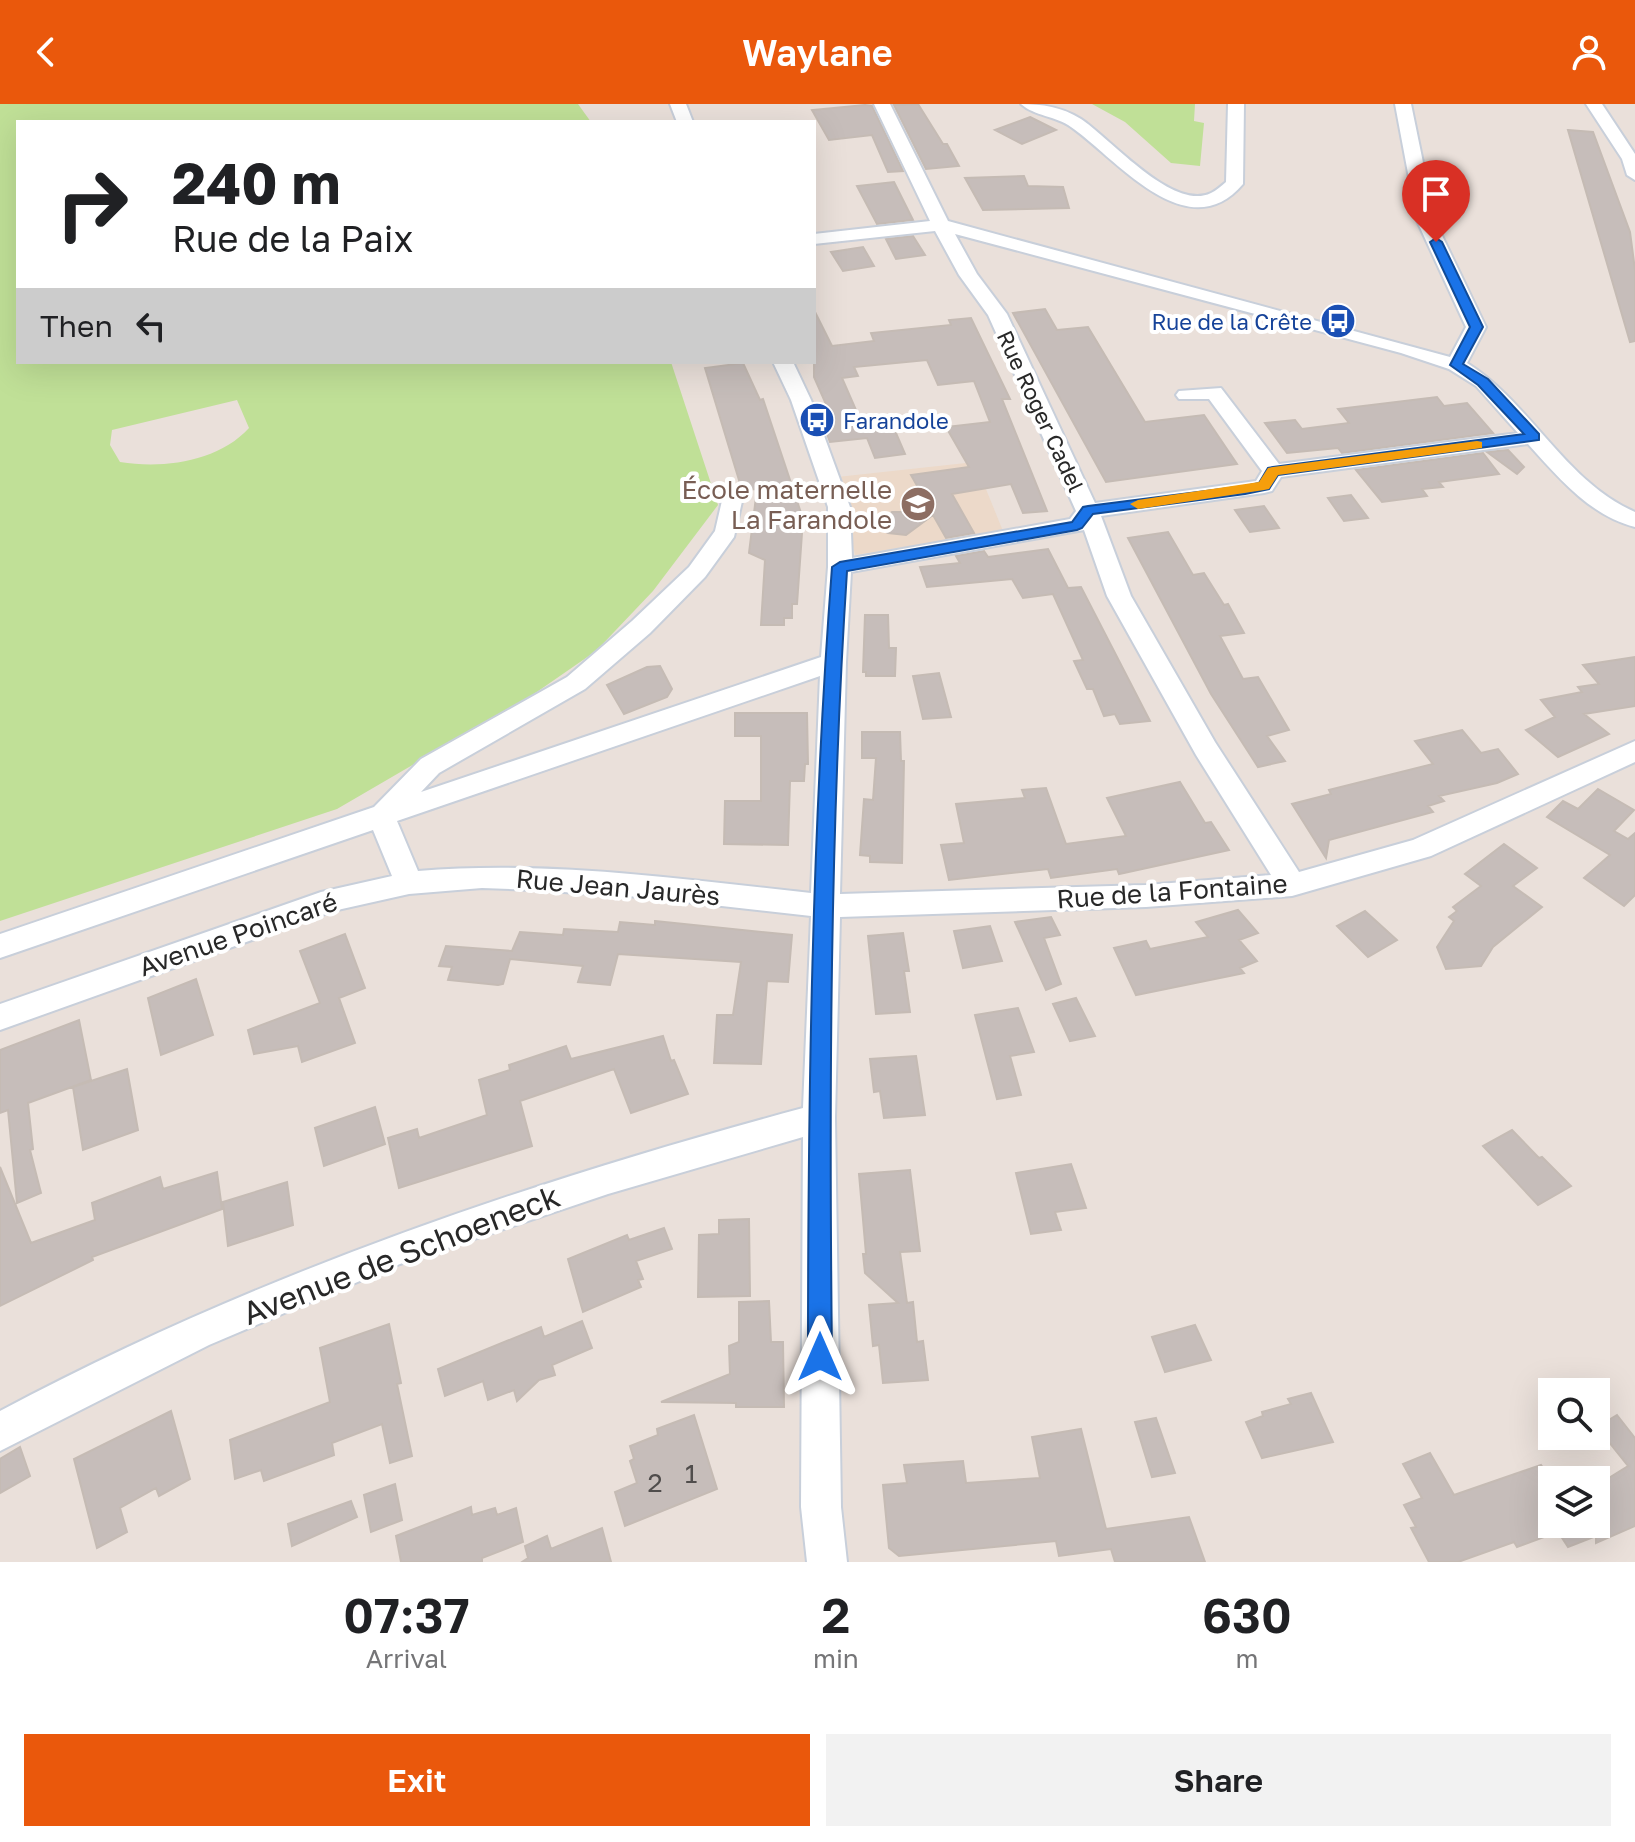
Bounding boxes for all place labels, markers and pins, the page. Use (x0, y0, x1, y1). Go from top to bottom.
pin (1402, 160, 1470, 242)
bus stop icon: Rue de la Crête (1319, 302, 1357, 340)
place label: Rue de la Crête (1152, 308, 1312, 335)
bus stop icon: Farandole (798, 401, 836, 439)
place label: Farandole (843, 407, 949, 434)
place label: École maternelle La Farandole (681, 474, 892, 535)
school or university icon: École maternelle La Farandole (899, 485, 937, 523)

